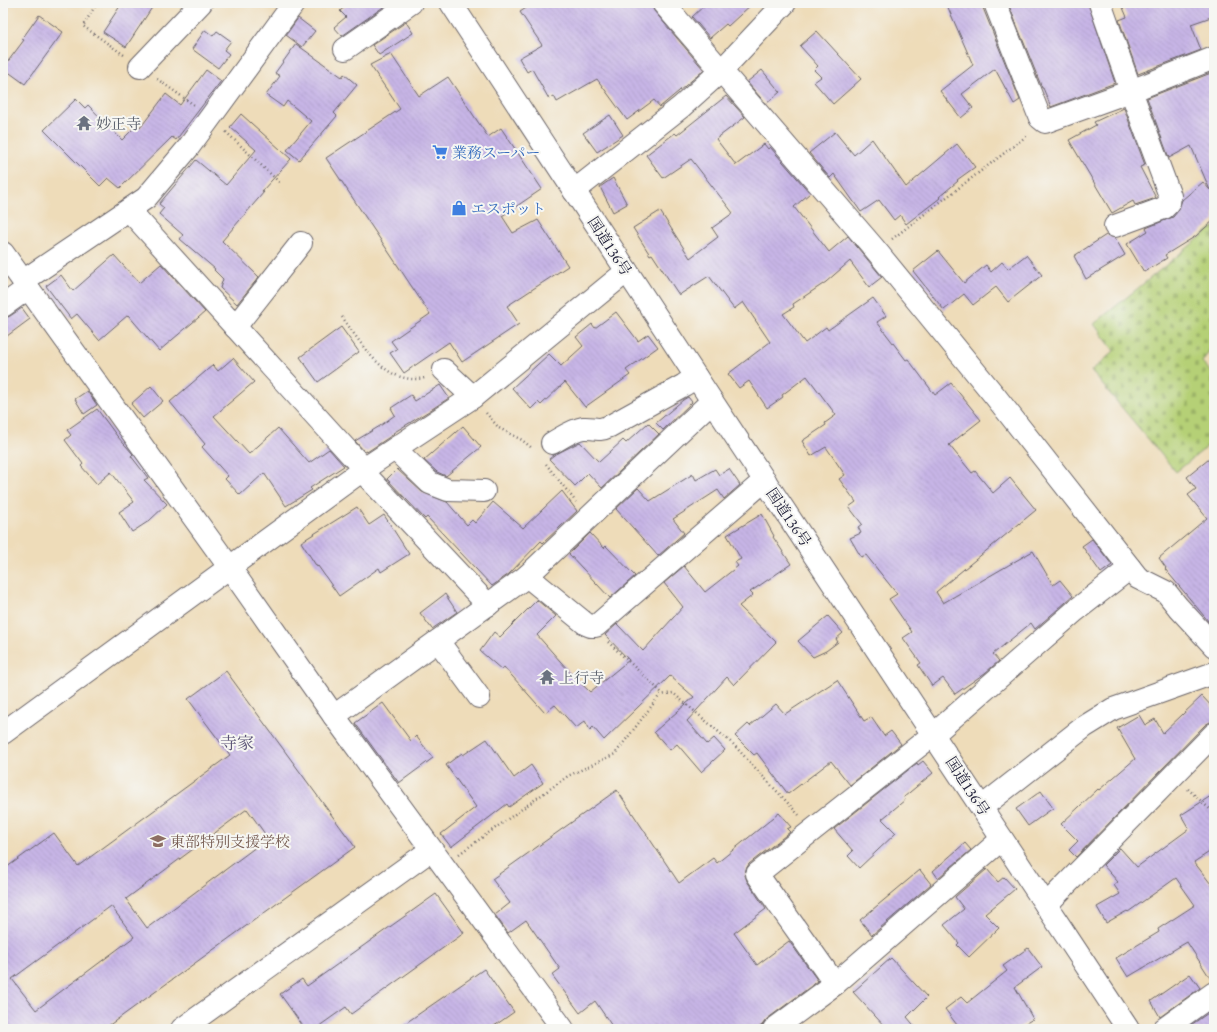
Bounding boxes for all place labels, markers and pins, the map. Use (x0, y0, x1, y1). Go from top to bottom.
temple icon: 妙正寺 (75, 114, 93, 132)
place label: 妙正寺 (96, 114, 141, 133)
supermarket icon: 業務スーパー (431, 143, 449, 161)
place label: 業務スーパー (452, 143, 541, 162)
shop icon: エスポット (450, 199, 468, 217)
place label: エスポット (471, 199, 546, 218)
temple icon: 上行寺 (538, 668, 556, 686)
place label: 上行寺 (559, 668, 604, 687)
school or university icon: 東部特別支援学校 (149, 832, 167, 850)
place label: 東部特別支援学校 (170, 832, 290, 851)

